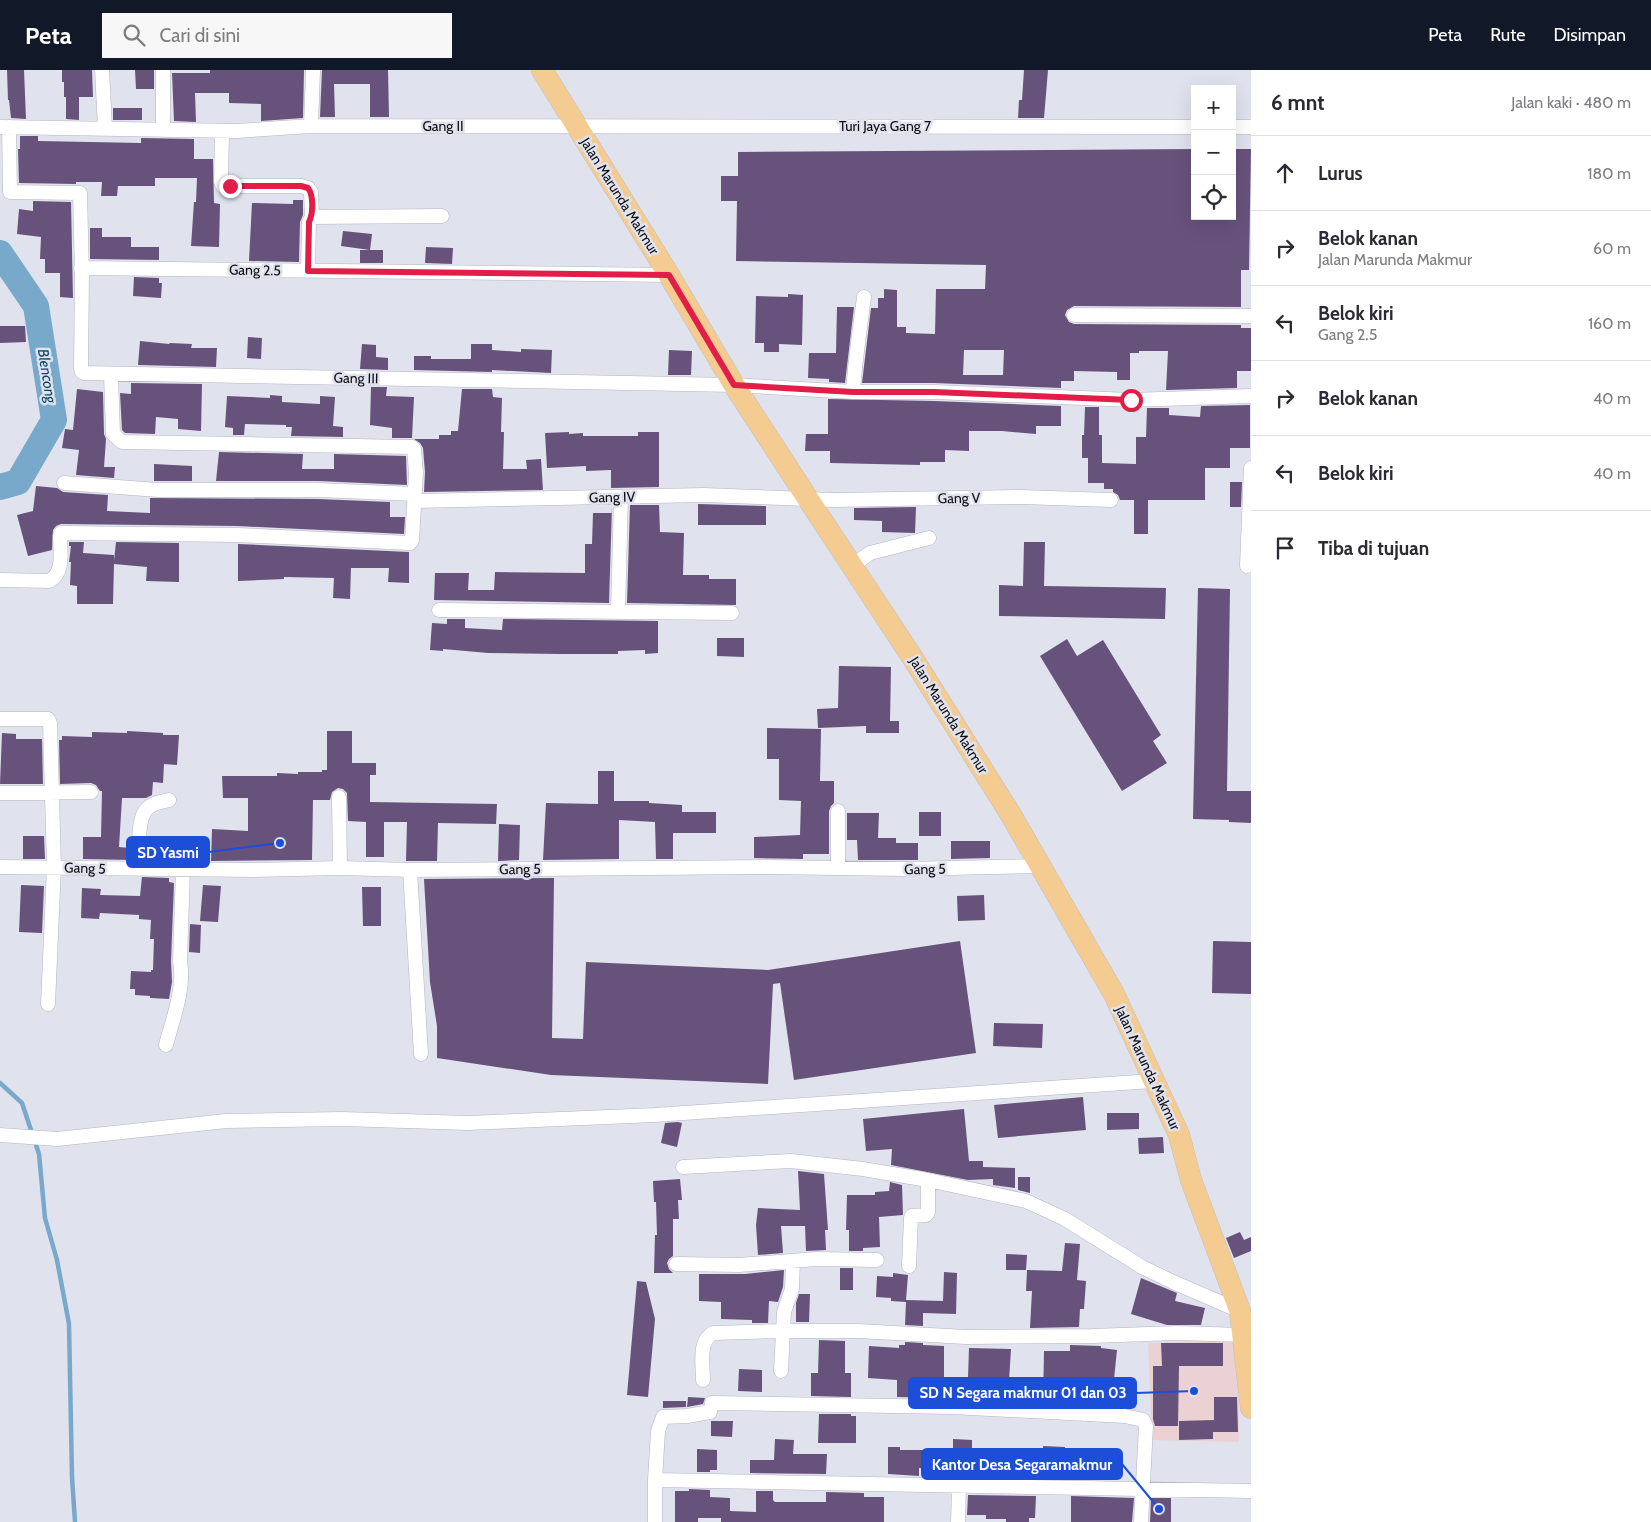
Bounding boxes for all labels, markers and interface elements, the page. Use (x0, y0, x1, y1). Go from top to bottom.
search box (102, 13, 452, 58)
text: Peta (25, 21, 72, 50)
icon: search (120, 21, 148, 49)
text: Cari di sini (160, 24, 240, 47)
text: Peta (1428, 24, 1462, 46)
text: Rute (1490, 24, 1525, 46)
text: Disimpan (1553, 24, 1626, 46)
map controls (1191, 85, 1236, 220)
button: + (1191, 85, 1236, 130)
text: 6 mnt (1271, 90, 1324, 115)
text: Jalan kaki · 480 m (1511, 93, 1631, 112)
street label: Gang II (422, 117, 464, 135)
street label: Turi Jaya Gang 7 (839, 117, 931, 135)
button: − (1191, 130, 1236, 175)
street label: Jalan Marunda Makmur (576, 133, 664, 258)
icon: ahead (1271, 159, 1299, 187)
text: Lurus (1318, 162, 1363, 185)
text: 180 m (1587, 164, 1631, 183)
route end (219, 175, 242, 198)
button: locate (1191, 175, 1236, 220)
text: Belok kanan (1318, 227, 1418, 250)
icon: right (1271, 234, 1299, 262)
text: 60 m (1593, 239, 1631, 258)
text: Jalan Marunda Makmur (1318, 250, 1472, 269)
street label: Gang 2.5 (229, 261, 281, 279)
text: Belok kiri (1318, 302, 1394, 325)
icon: left (1271, 309, 1299, 337)
text: 160 m (1588, 314, 1631, 333)
text: Gang 2.5 (1318, 325, 1377, 344)
water label: Blencong (34, 347, 60, 406)
street label: Gang III (333, 369, 379, 387)
icon: right (1271, 384, 1299, 412)
text: Belok kanan (1318, 387, 1418, 410)
route start (1120, 389, 1143, 412)
text: 40 m (1593, 389, 1631, 408)
icon: left (1271, 459, 1299, 487)
text: Belok kiri (1318, 462, 1394, 485)
text: 40 m (1593, 464, 1631, 483)
street label: Gang IV (589, 488, 636, 506)
street label: Gang V (938, 489, 981, 507)
icon: arrive (1271, 534, 1299, 562)
text: Tiba di tujuan (1318, 537, 1429, 560)
street label: Jalan Marunda Makmur (905, 652, 993, 777)
callout: SD Yasmi (127, 837, 209, 867)
text: SD Yasmi (137, 844, 199, 862)
street label: Gang 5 (64, 858, 106, 878)
street label: Gang 5 (499, 860, 541, 878)
street label: Gang 5 (904, 860, 946, 878)
street label: Jalan Marunda Makmur (1111, 1002, 1185, 1133)
callout: SD N Segara makmur 01 dan 03 (909, 1378, 1136, 1408)
text: SD N Segara makmur 01 dan 03 (919, 1384, 1127, 1402)
callout: Kantor Desa Segaramakmur (922, 1449, 1122, 1479)
text: Kantor Desa Segaramakmur (932, 1456, 1112, 1474)

